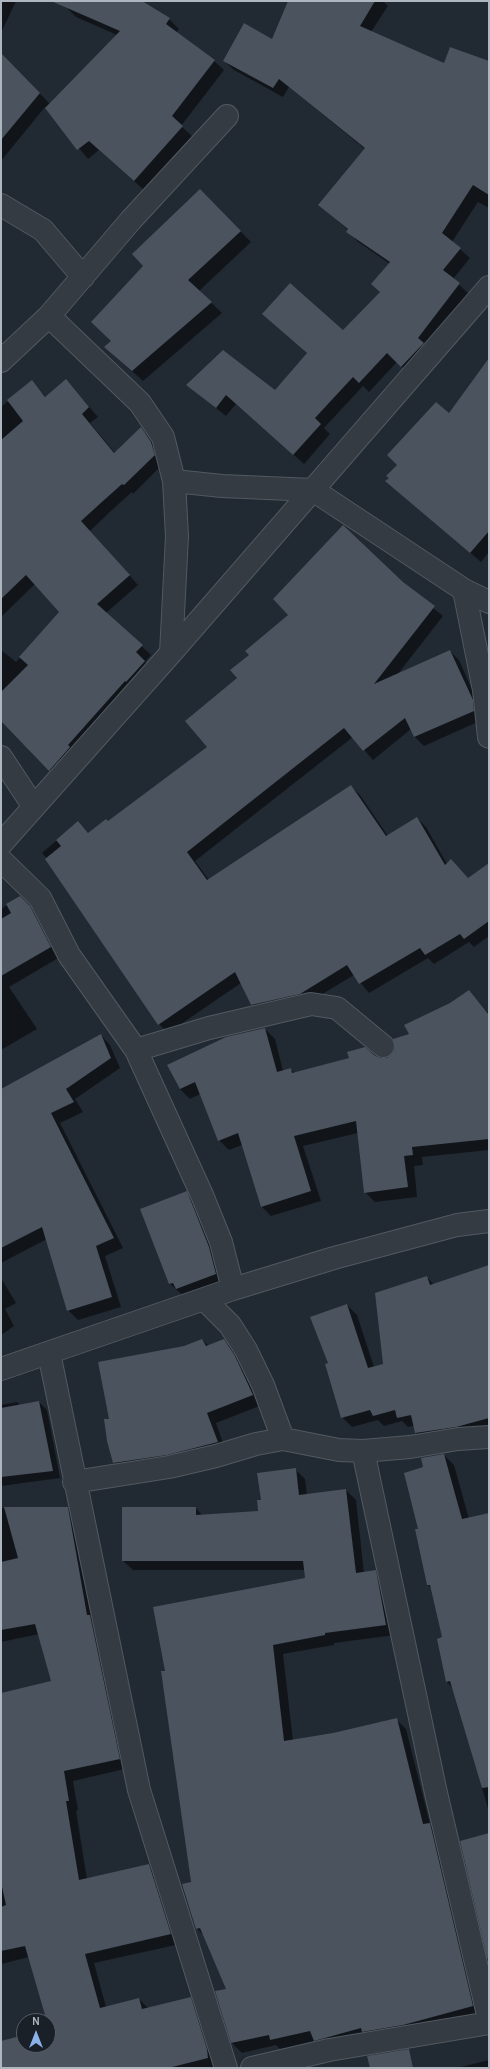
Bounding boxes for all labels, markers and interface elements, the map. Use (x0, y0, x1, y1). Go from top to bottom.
north arrow (16, 2013, 56, 2053)
text: N (32, 2015, 40, 2028)

